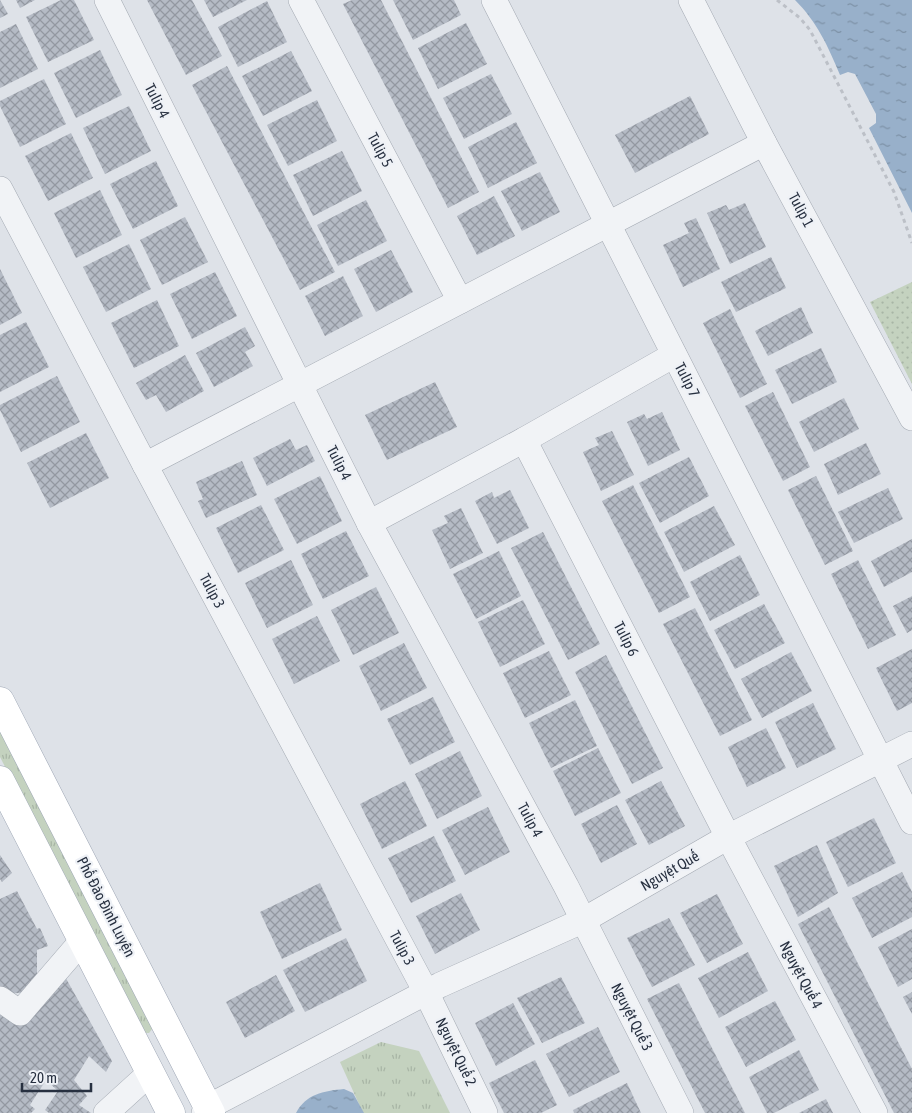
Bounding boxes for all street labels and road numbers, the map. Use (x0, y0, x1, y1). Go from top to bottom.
street label: Tulip 4 (142, 81, 173, 121)
street label: Tulip 5 (364, 130, 397, 170)
street label: Tulip 1 (785, 190, 818, 230)
street label: Tulip 7 (672, 360, 703, 400)
street label: Tulip 4 (324, 443, 355, 483)
street label: Tulip 3 (196, 571, 229, 611)
street label: Tulip 6 (611, 619, 642, 659)
street label: Tulip 4 (514, 800, 547, 840)
street label: Nguyệt Quế (638, 847, 702, 894)
street label: Phố Đào Đình Luyện (74, 854, 139, 960)
street label: Tulip 3 (386, 928, 419, 968)
street label: Nguyệt Quế 4 (777, 938, 826, 1011)
street label: Nguyệt Quế 3 (608, 980, 657, 1053)
street label: Nguyệt Quế 2 (433, 1015, 480, 1089)

